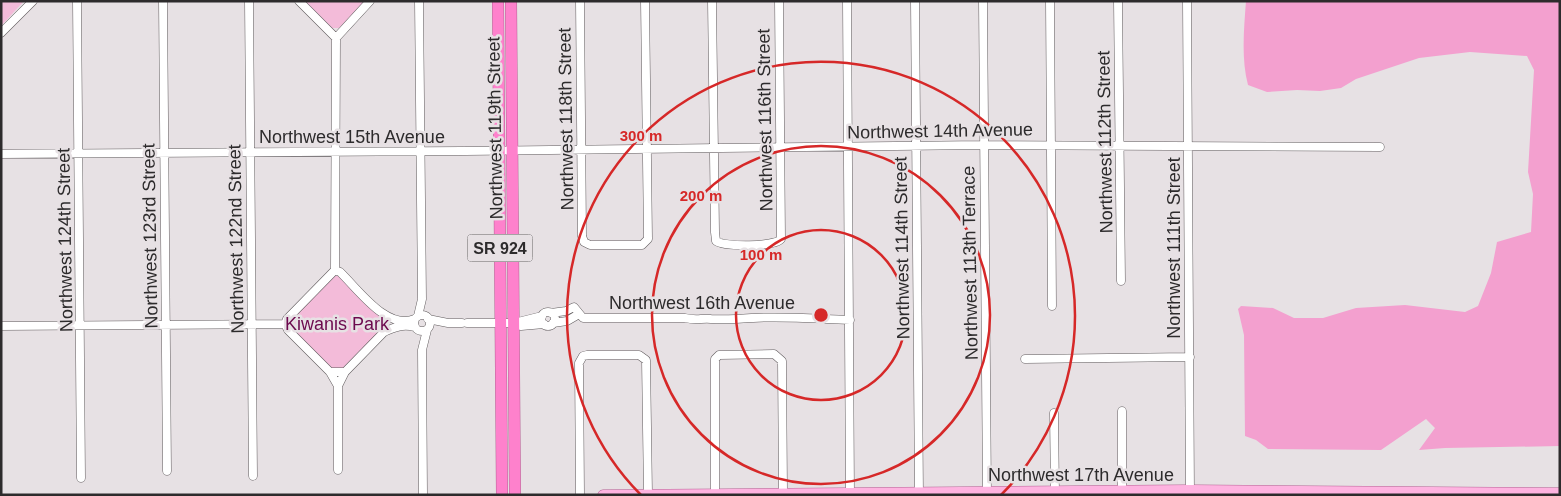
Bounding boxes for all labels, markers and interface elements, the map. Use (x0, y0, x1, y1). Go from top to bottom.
street label: Northwest 118th Street (554, 27, 578, 211)
street label: Northwest 116th Street (753, 28, 777, 212)
street label: Northwest 119th Street (483, 36, 507, 220)
street label: Northwest 112th Street (1093, 50, 1117, 234)
street label: Northwest 14th Avenue (847, 119, 1033, 143)
street label: Northwest 15th Avenue (259, 127, 445, 147)
text: 300 m (620, 127, 662, 144)
street label: Northwest 123rd Street (138, 143, 162, 329)
street label: Northwest 122nd Street (224, 144, 248, 334)
street label: Northwest 124th Street (53, 148, 77, 332)
street label: Northwest 114th Street (890, 156, 914, 340)
street label: Northwest 111th Street (1164, 157, 1184, 339)
street label: Northwest 113th Terrace (958, 166, 982, 360)
text: 200 m (680, 187, 722, 204)
road number: SR 924 (468, 234, 532, 262)
text: 100 m (740, 246, 782, 263)
street label: Northwest 16th Avenue (609, 293, 795, 313)
centre of rings (812, 306, 830, 324)
park label: Kiwanis Park (285, 314, 390, 334)
street label: Northwest 17th Avenue (988, 465, 1174, 485)

